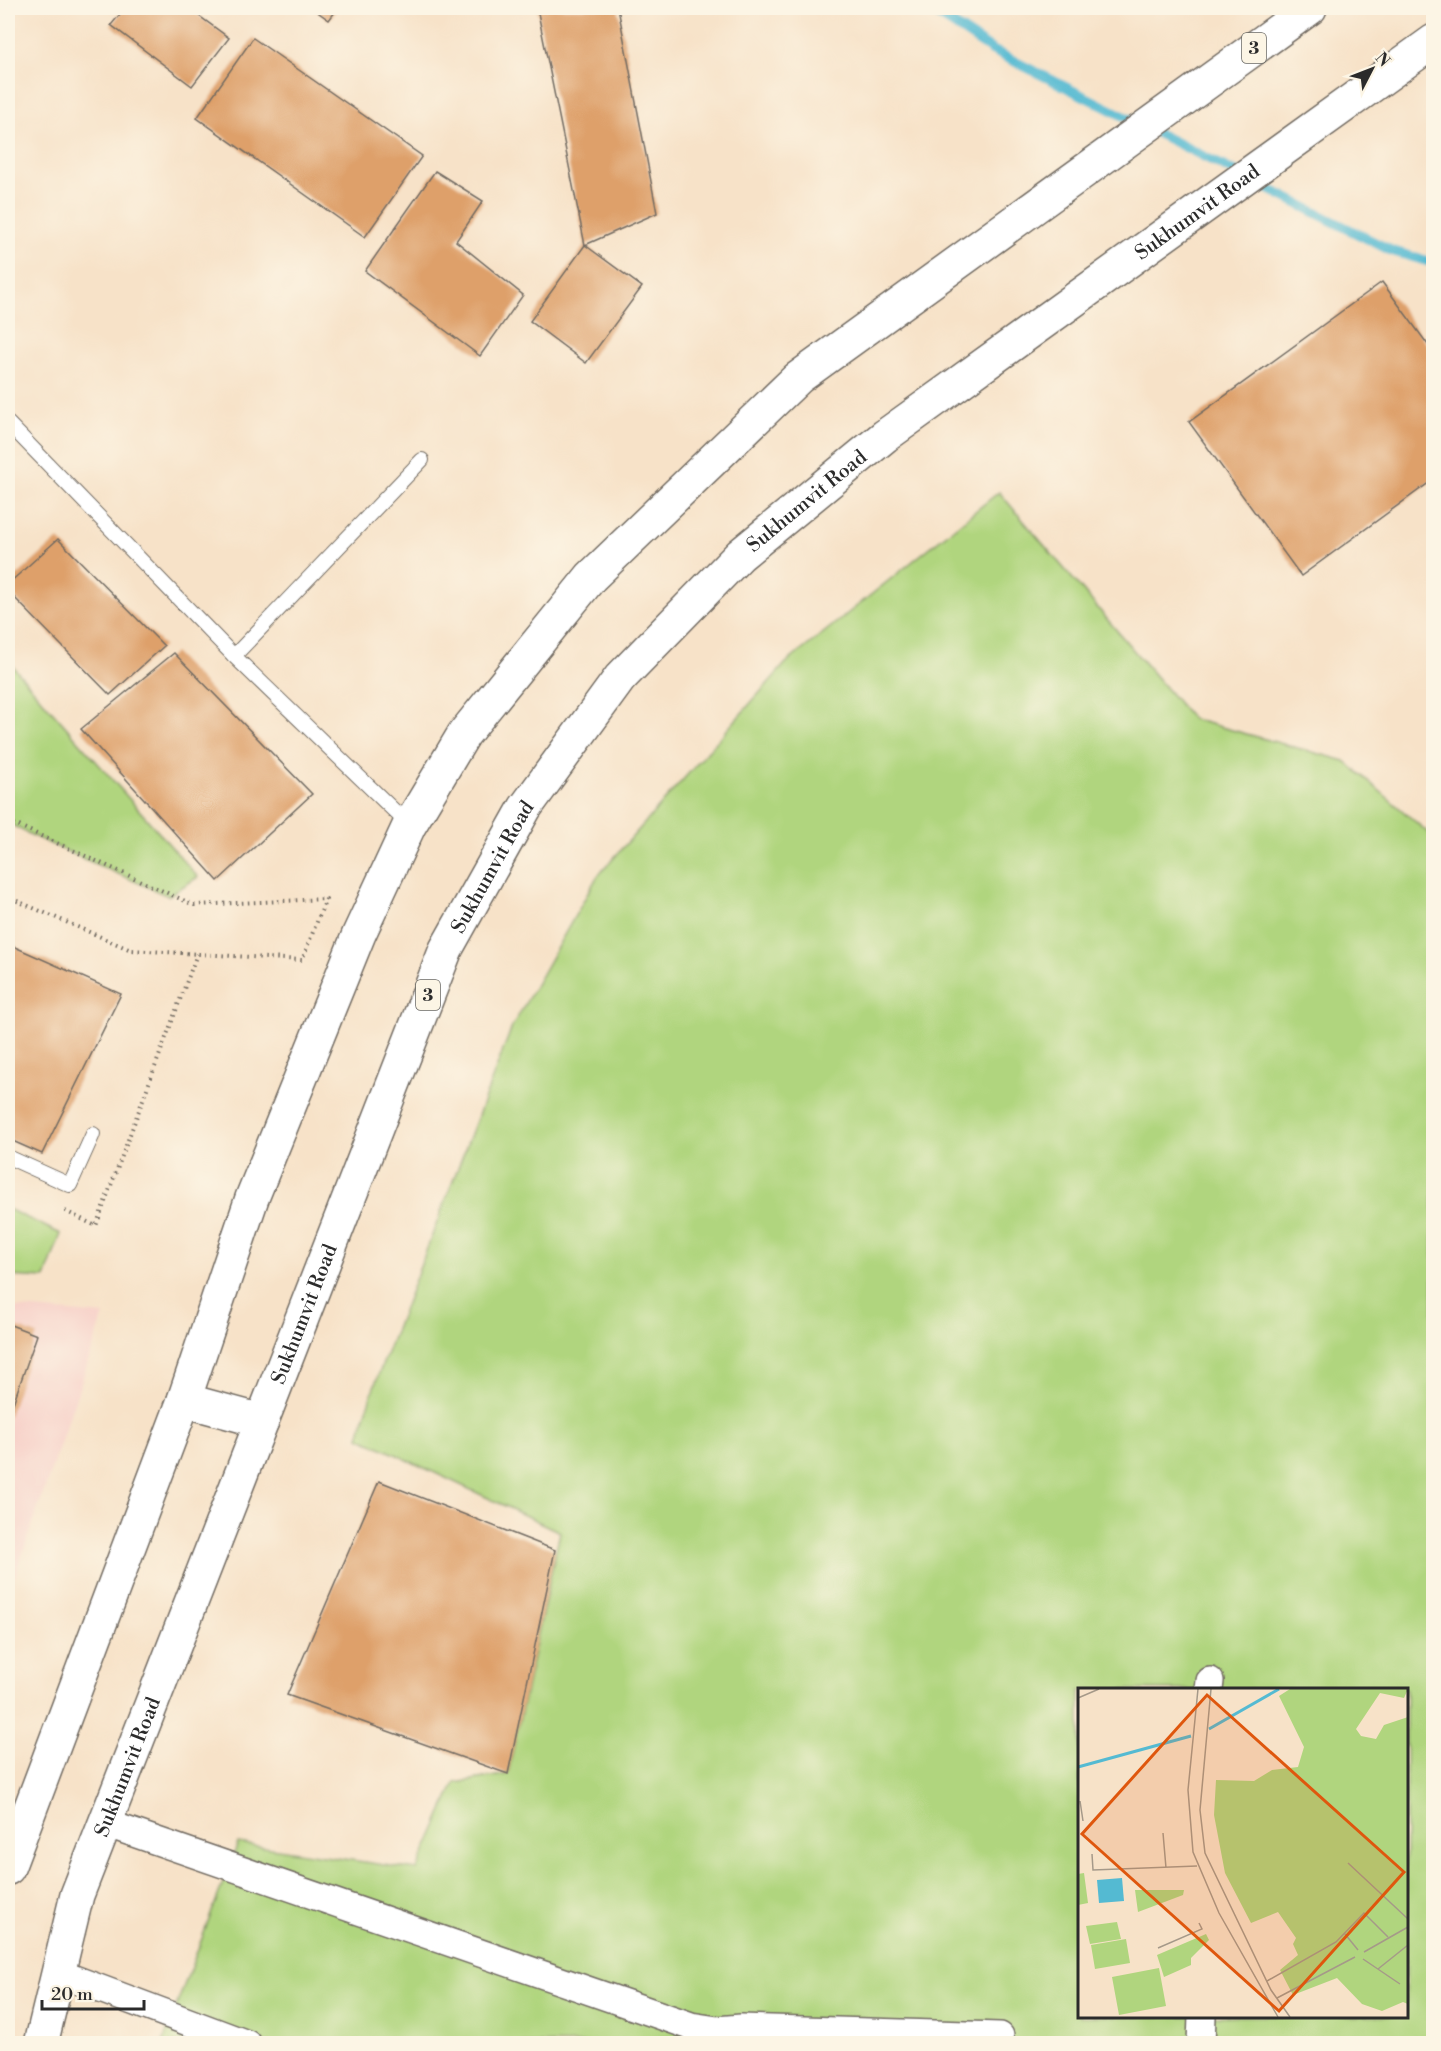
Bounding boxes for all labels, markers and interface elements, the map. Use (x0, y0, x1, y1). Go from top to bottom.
road number: 3 (1242, 33, 1266, 63)
north arrow (1342, 39, 1402, 99)
text: N (1371, 48, 1394, 71)
street label: Sukhumvit Road (1130, 159, 1266, 266)
street label: Sukhumvit Road (742, 445, 873, 558)
street label: Sukhumvit Road (446, 796, 541, 938)
road number: 3 (416, 980, 440, 1010)
street label: Sukhumvit Road (267, 1240, 344, 1388)
inset map (1078, 1688, 1408, 2018)
street label: Sukhumvit Road (90, 1693, 167, 1841)
scale bar (42, 1973, 144, 2011)
text: 20 m (51, 1983, 93, 2006)

